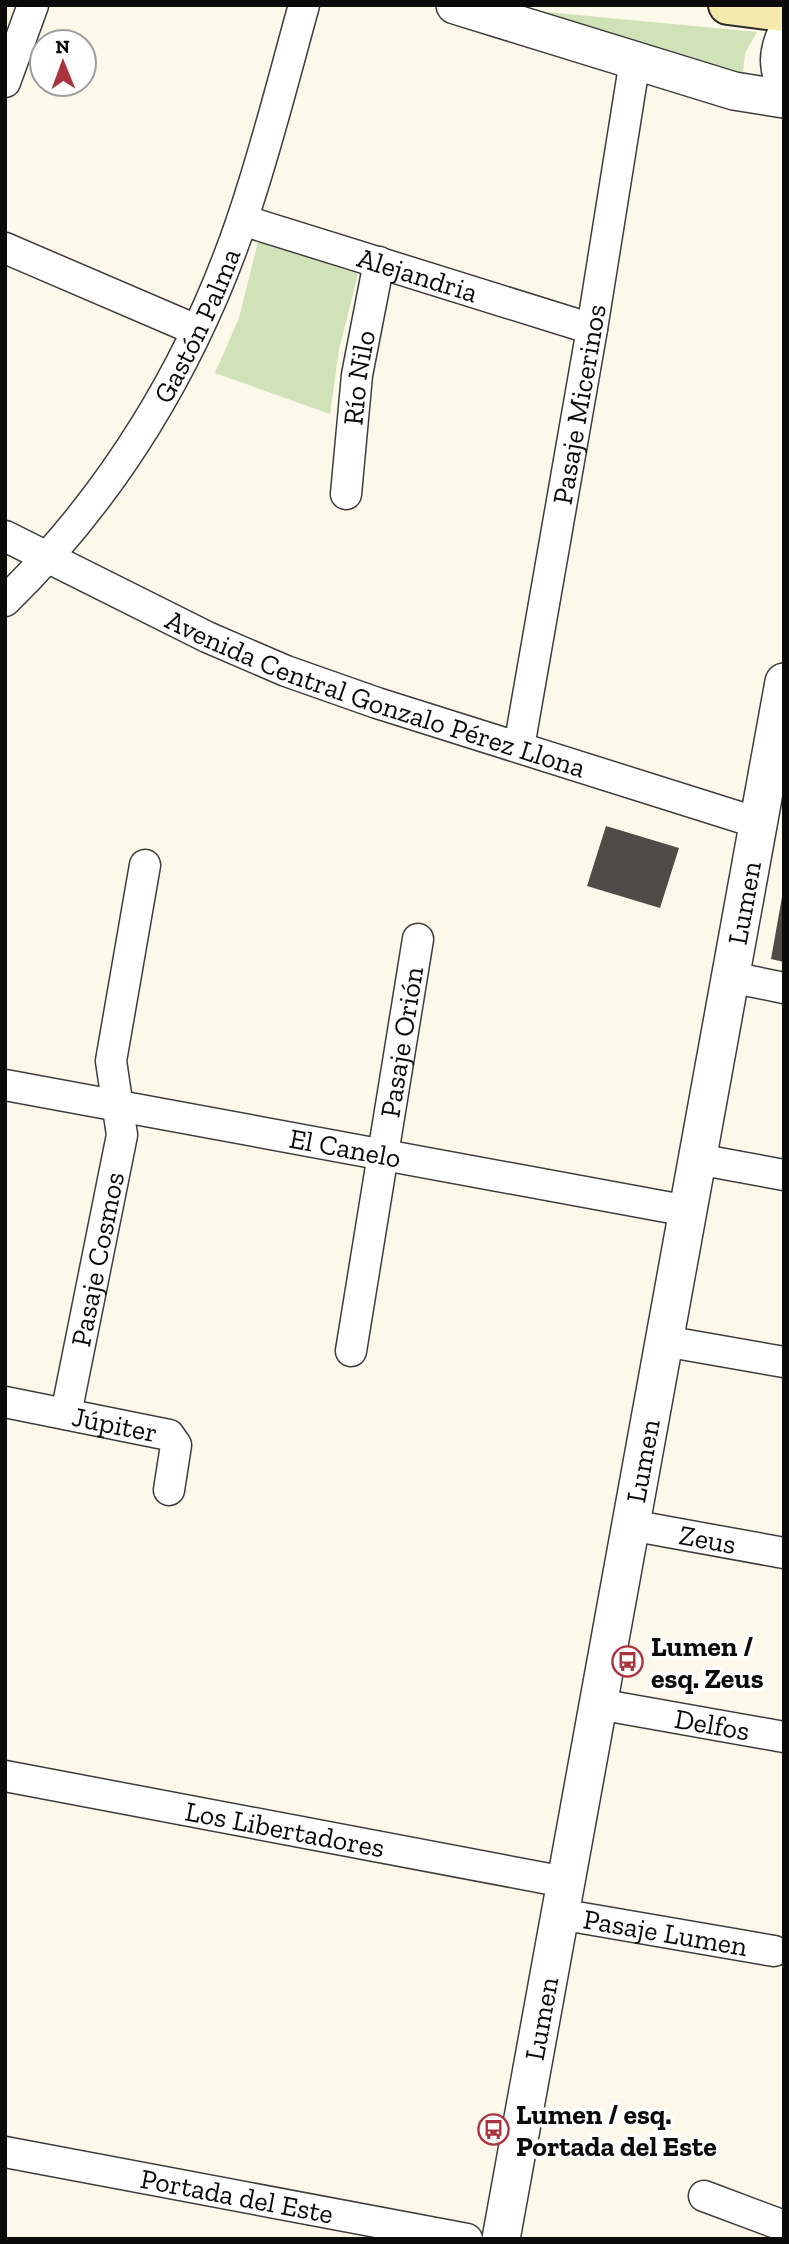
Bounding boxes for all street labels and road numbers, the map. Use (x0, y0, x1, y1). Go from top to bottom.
street label: Alejandria (353, 241, 482, 310)
street label: Gastón Palma (147, 243, 248, 409)
street label: Pasaje Micerinos (546, 302, 613, 507)
street label: Río Nilo (336, 327, 382, 427)
street label: Avenida Central Gonzalo Pérez Llona (160, 603, 590, 785)
street label: Lumen (721, 859, 768, 947)
street label: Pasaje Orión (373, 964, 430, 1120)
street label: El Canelo (287, 1122, 404, 1175)
street label: Pasaje Cosmos (64, 1169, 131, 1349)
street label: Júpiter (69, 1400, 160, 1449)
street label: Lumen (619, 1416, 667, 1505)
street label: Zeus (676, 1518, 739, 1561)
street label: Delfos (672, 1702, 752, 1748)
street label: Los Libertadores (183, 1794, 387, 1865)
street label: Pasaje Lumen (581, 1902, 750, 1963)
street label: Lumen (518, 1974, 565, 2063)
street label: Portada del Este (138, 2162, 336, 2230)

